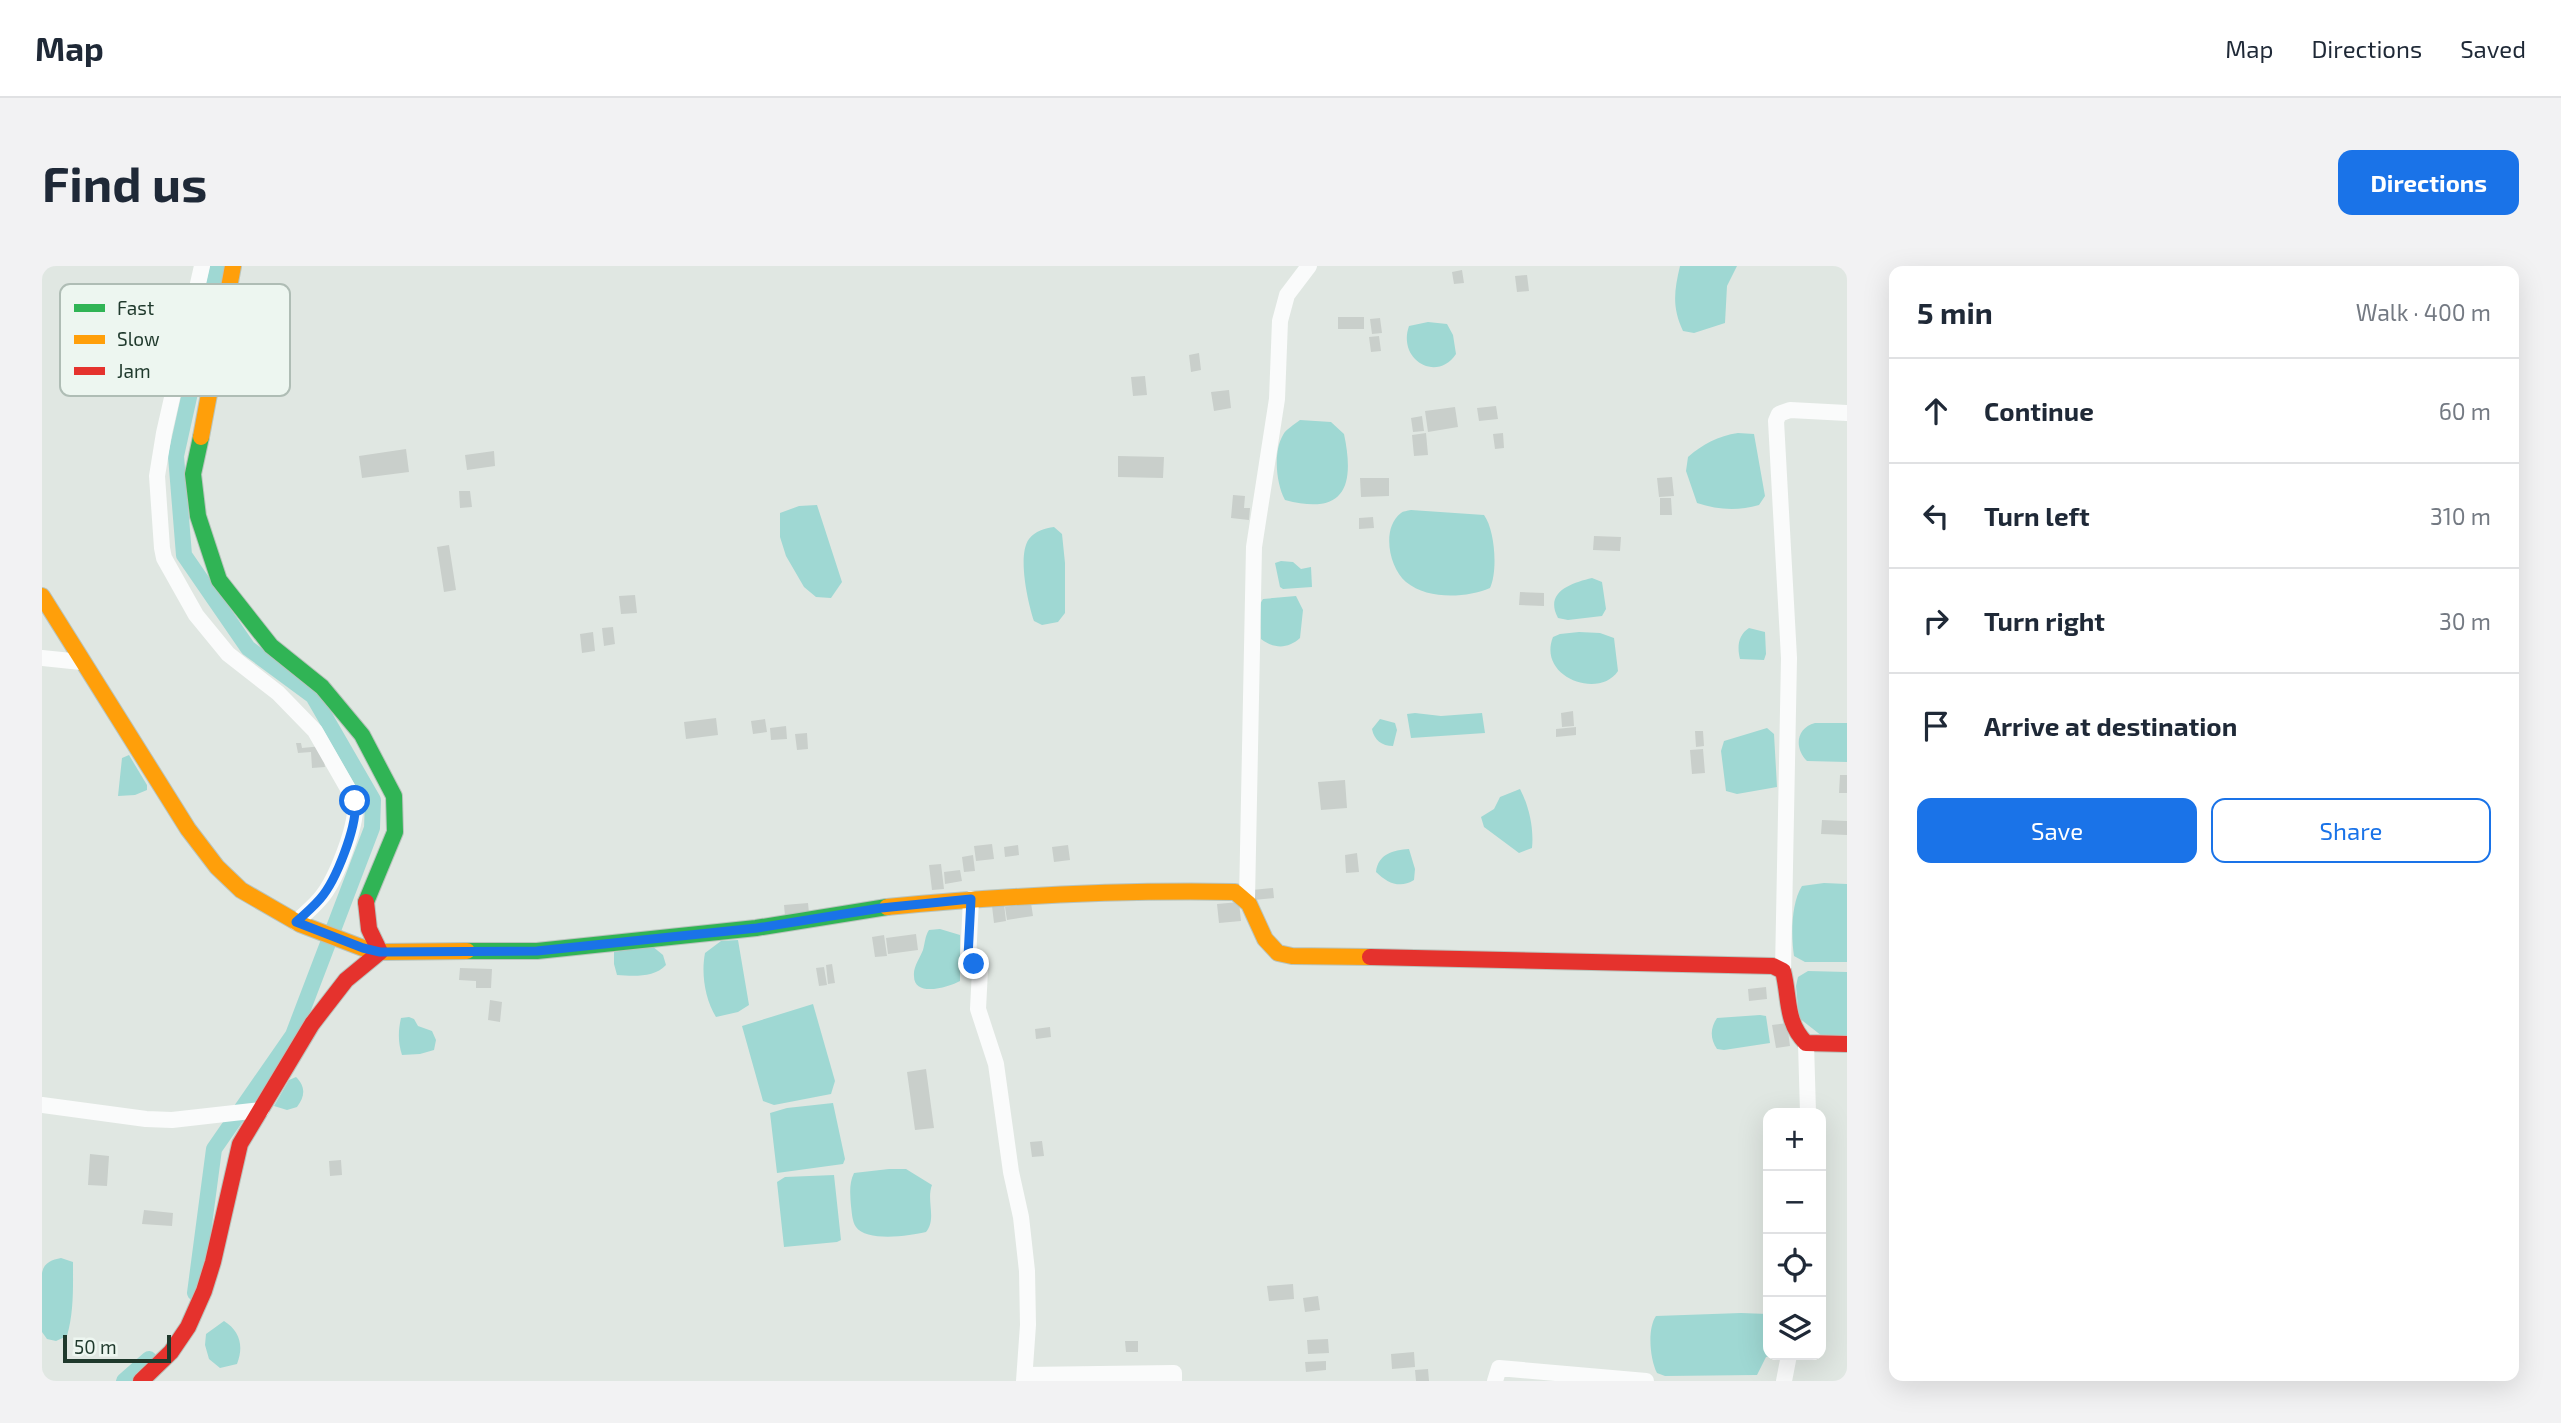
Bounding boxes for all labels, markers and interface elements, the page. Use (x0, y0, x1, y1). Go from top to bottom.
text: Map (35, 28, 104, 68)
text: Map (2225, 34, 2273, 63)
text: Directions (2311, 34, 2422, 63)
text: Saved (2460, 34, 2526, 63)
button: Directions (2338, 150, 2519, 215)
text: Find us (42, 153, 207, 212)
legend (60, 284, 290, 396)
text: 5 min (1917, 294, 1993, 330)
text: Fast (117, 296, 154, 319)
text: Walk · 400 m (2356, 298, 2491, 326)
text: Slow (117, 327, 160, 350)
text: Jam (117, 359, 151, 382)
icon: ahead (1917, 392, 1955, 430)
text: Continue (1984, 395, 2094, 426)
text: 60 m (2439, 397, 2491, 425)
icon: left (1917, 497, 1955, 535)
text: Turn left (1984, 500, 2090, 531)
text: 310 m (2430, 502, 2491, 530)
icon: right (1917, 602, 1955, 640)
text: Turn right (1984, 605, 2105, 636)
text: 30 m (2439, 607, 2491, 635)
icon: arrive (1917, 707, 1955, 745)
text: Arrive at destination (1984, 710, 2237, 741)
route start (339, 785, 370, 816)
button: Save (1917, 798, 2197, 863)
button: Share (2211, 798, 2491, 863)
route end (958, 948, 989, 979)
map controls (1763, 1108, 1826, 1360)
button: + (1763, 1108, 1826, 1171)
button: − (1763, 1171, 1826, 1234)
button: locate (1763, 1234, 1826, 1297)
button: layers (1763, 1297, 1826, 1360)
scale bar (63, 1332, 172, 1364)
text: 50 m (74, 1335, 117, 1358)

